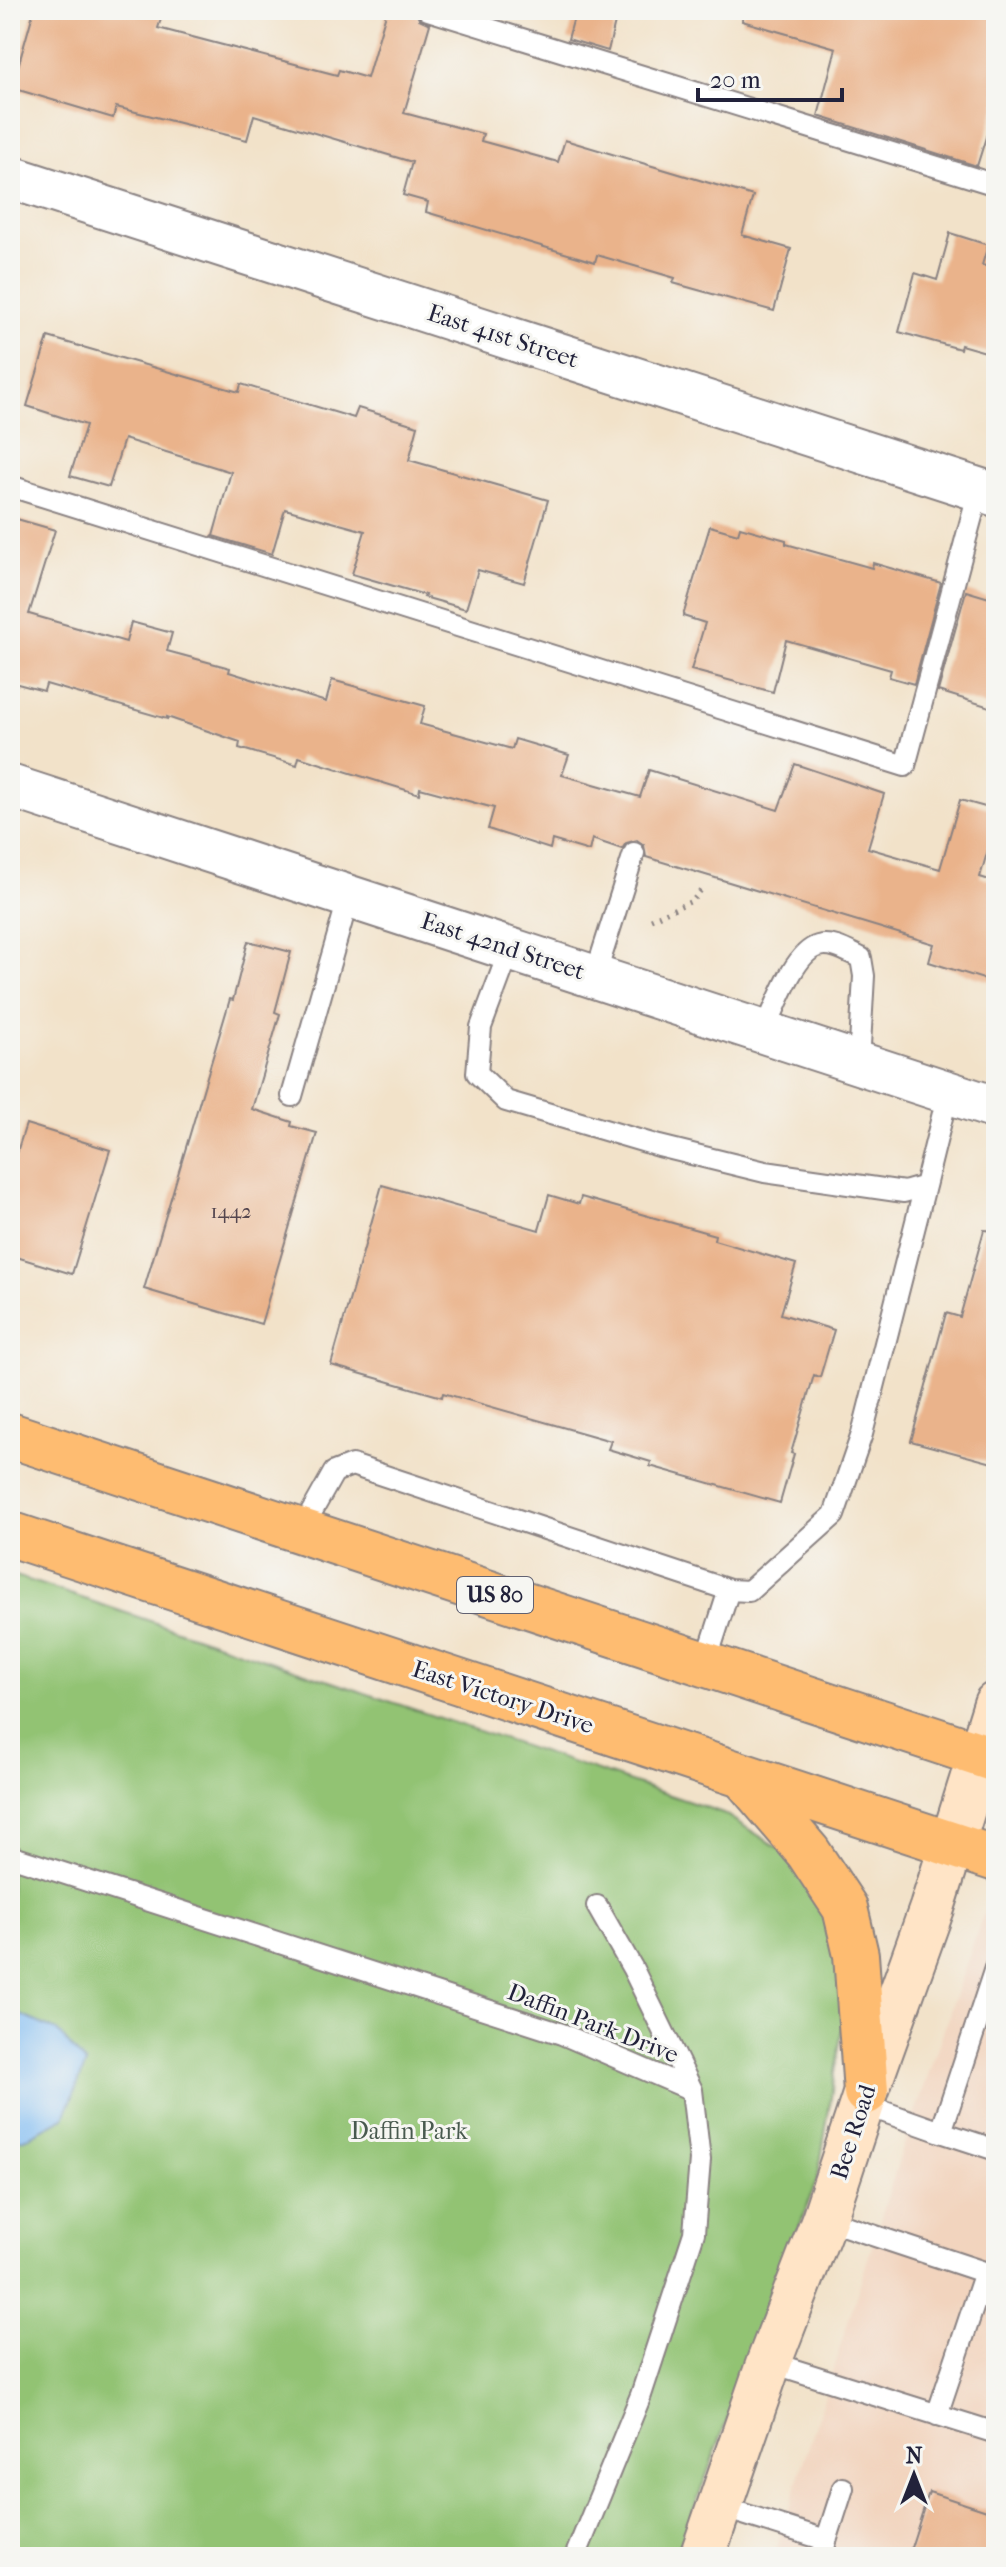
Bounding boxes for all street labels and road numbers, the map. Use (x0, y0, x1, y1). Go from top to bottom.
street label: East 41st Street (424, 298, 582, 374)
street label: East 42nd Street (418, 906, 589, 986)
road number: US 80 (457, 1577, 533, 1613)
street label: East Victory Drive (409, 1655, 597, 1740)
street label: Daffin Park Drive (504, 1978, 683, 2069)
street label: Bee Road (825, 2080, 882, 2183)

